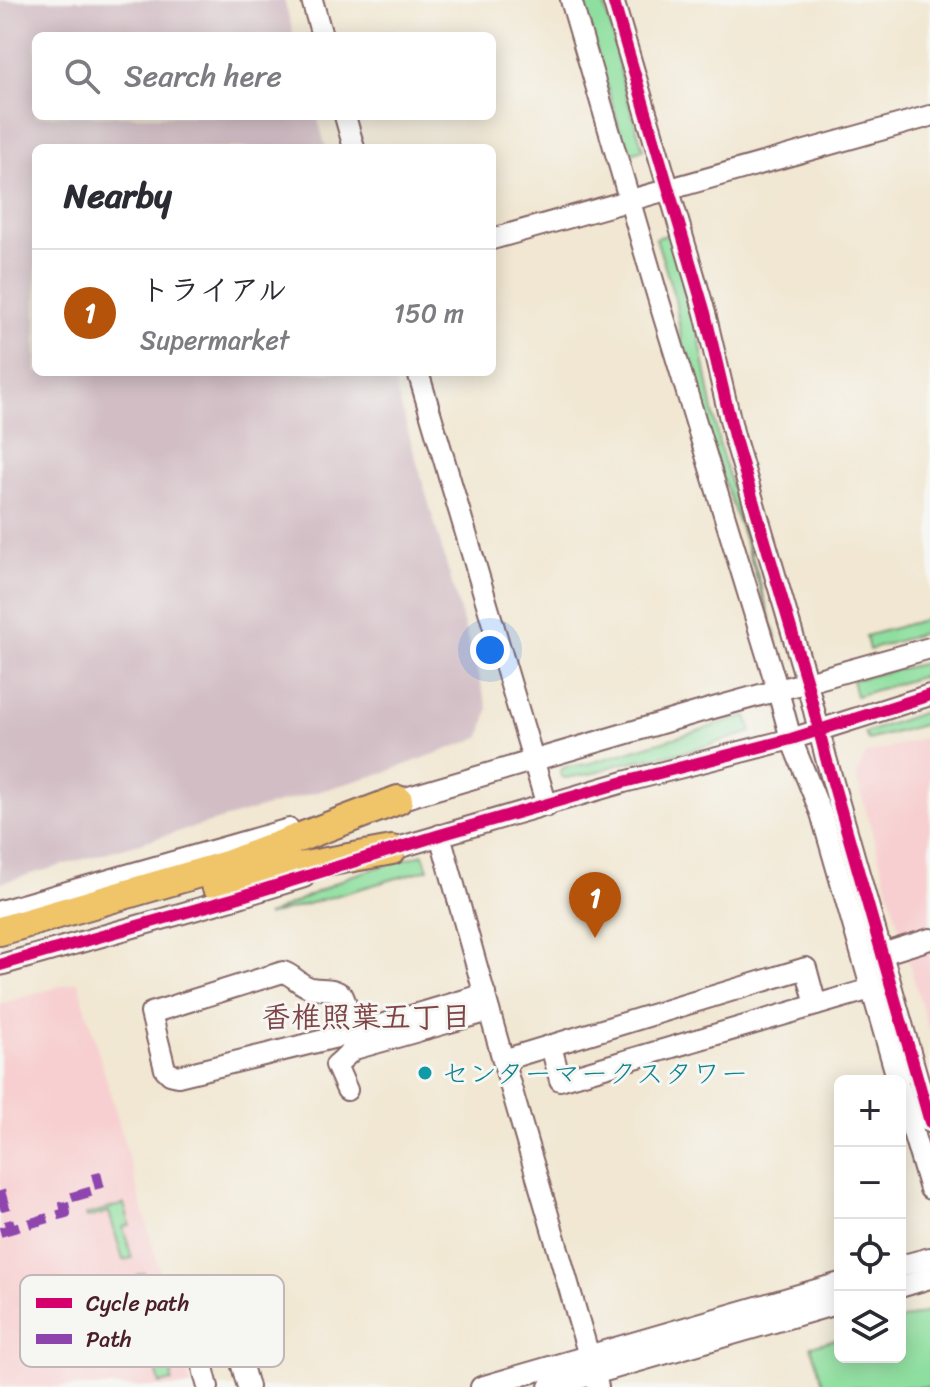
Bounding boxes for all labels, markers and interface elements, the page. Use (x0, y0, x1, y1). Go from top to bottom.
search box (32, 32, 496, 120)
text: Search here (124, 49, 282, 103)
icon: search (60, 54, 104, 98)
text: Nearby (64, 166, 172, 226)
text: トライアル (140, 263, 288, 317)
text: 1 (84, 290, 96, 336)
text: 150 m (394, 290, 464, 336)
text: Supermarket (140, 317, 289, 363)
your location (470, 630, 510, 670)
pin: 1 (569, 872, 621, 938)
district label: 香椎照葉五丁目 (261, 990, 471, 1044)
place label: センターマークスタワー (441, 1049, 748, 1098)
marker: センターマークスタワー (416, 1064, 434, 1082)
map controls (834, 1075, 906, 1363)
button: + (834, 1075, 906, 1147)
button: − (834, 1147, 906, 1219)
button: locate (834, 1219, 906, 1291)
legend (20, 1275, 284, 1367)
text: Cycle path (86, 1284, 189, 1323)
button: layers (834, 1291, 906, 1363)
text: Path (86, 1320, 132, 1359)

